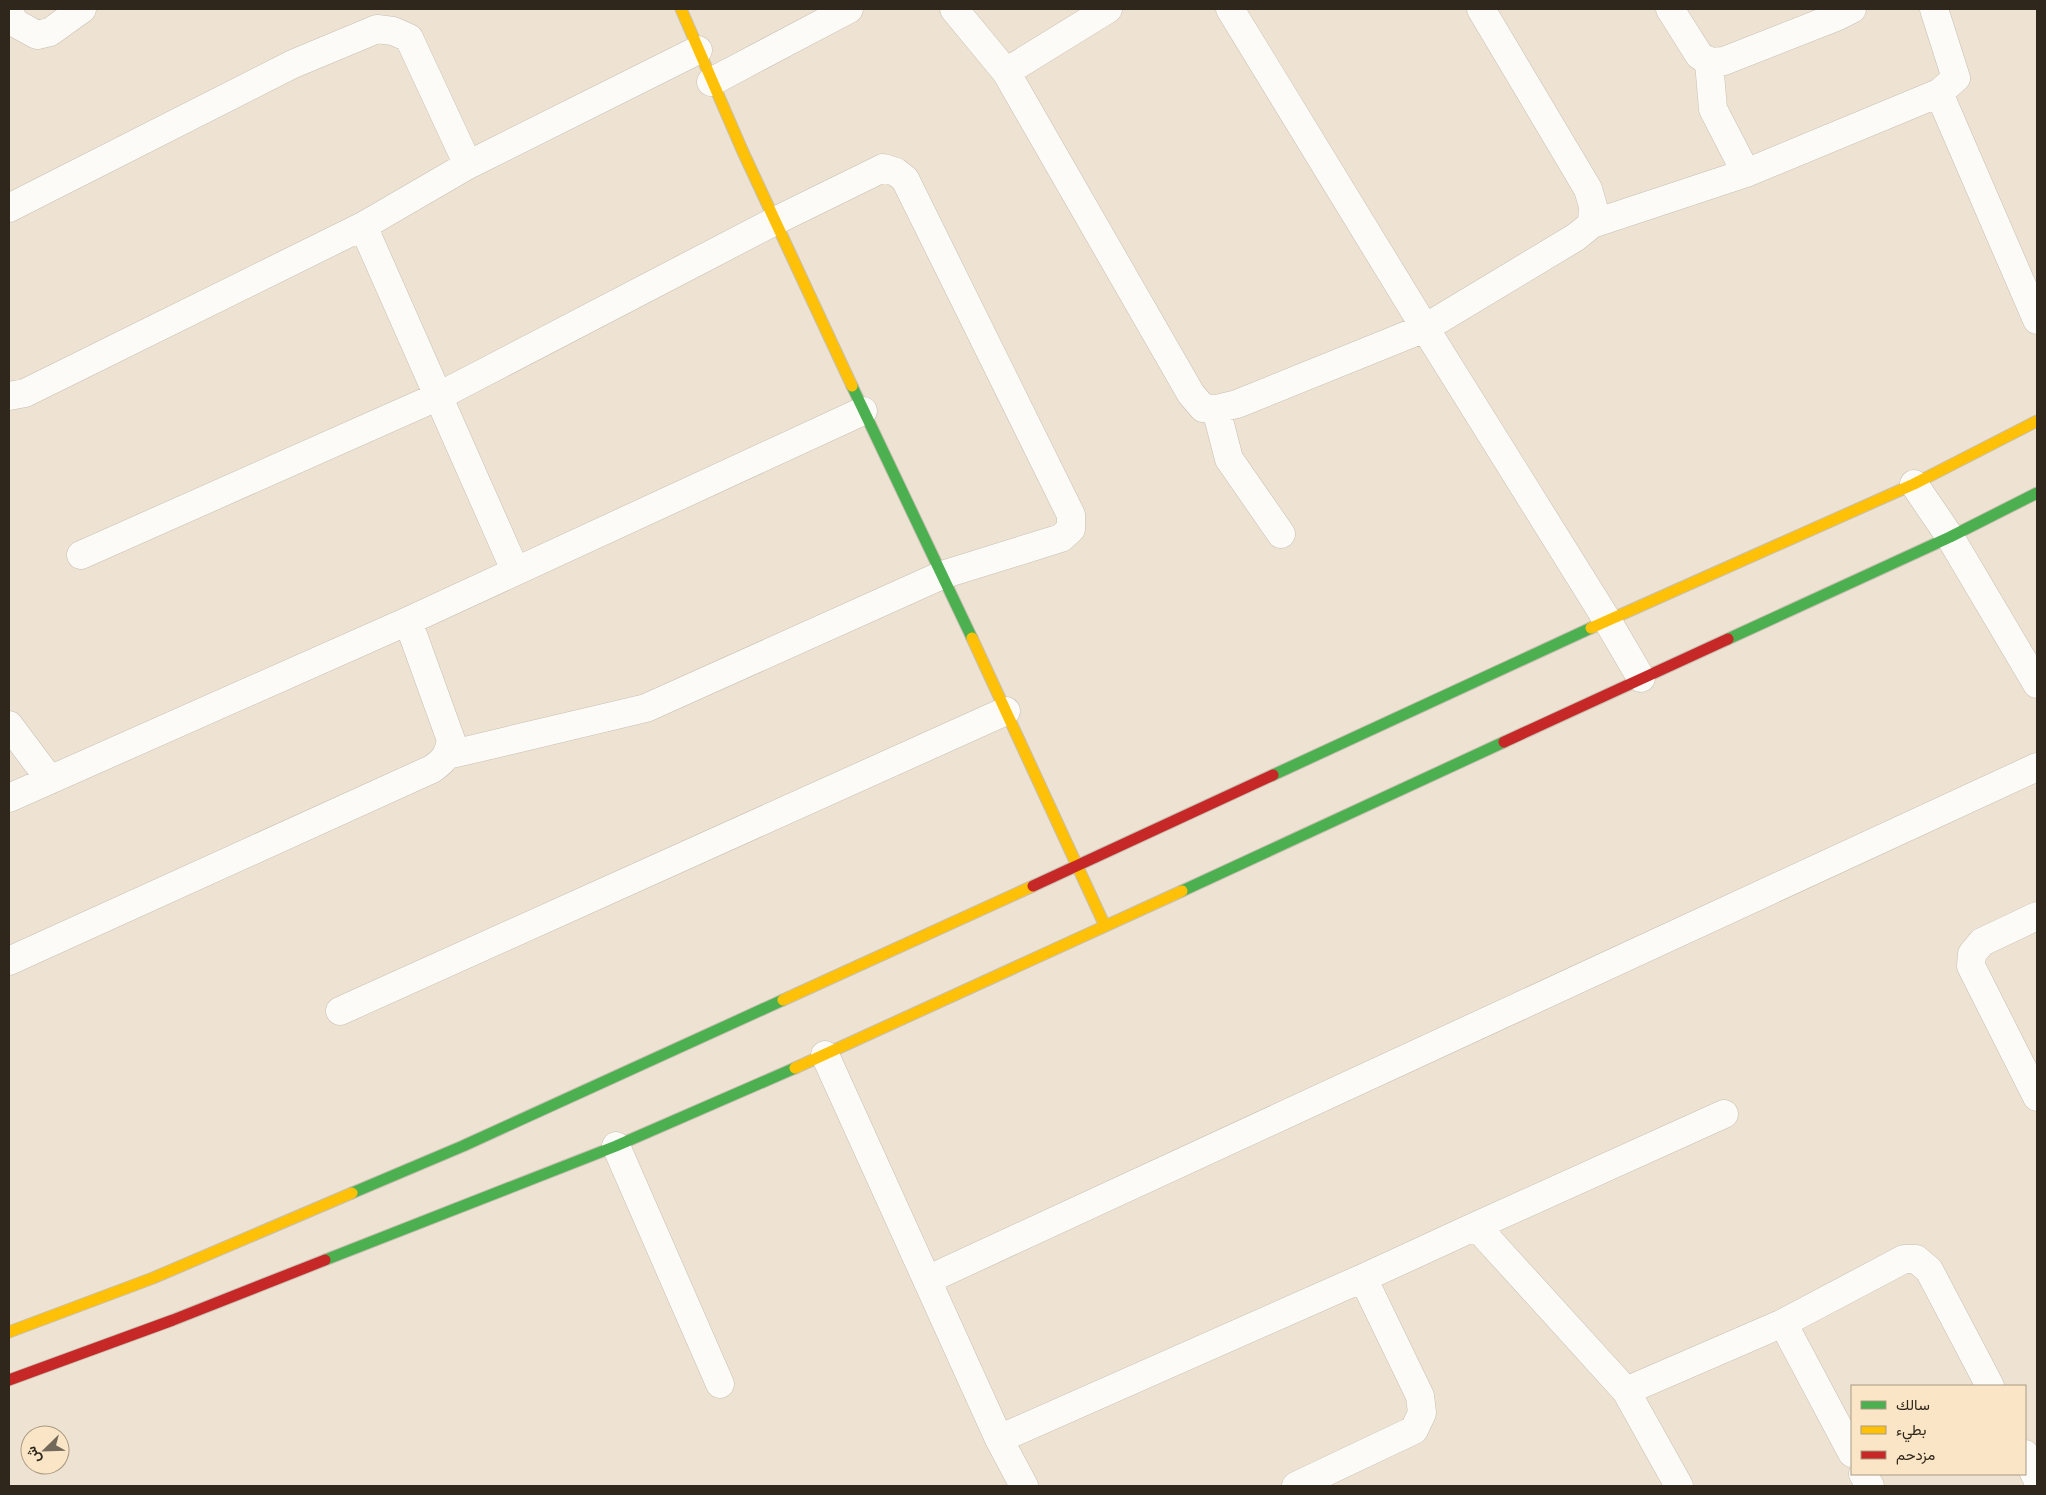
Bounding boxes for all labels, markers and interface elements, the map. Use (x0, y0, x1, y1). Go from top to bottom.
legend (1851, 1385, 2026, 1475)
text: سالك (1896, 1396, 1930, 1413)
text: بطيء (1896, 1421, 1926, 1443)
north arrow (20, 1425, 70, 1475)
text: ش (22, 1444, 45, 1466)
text: مزدحم (1896, 1446, 1935, 1465)

